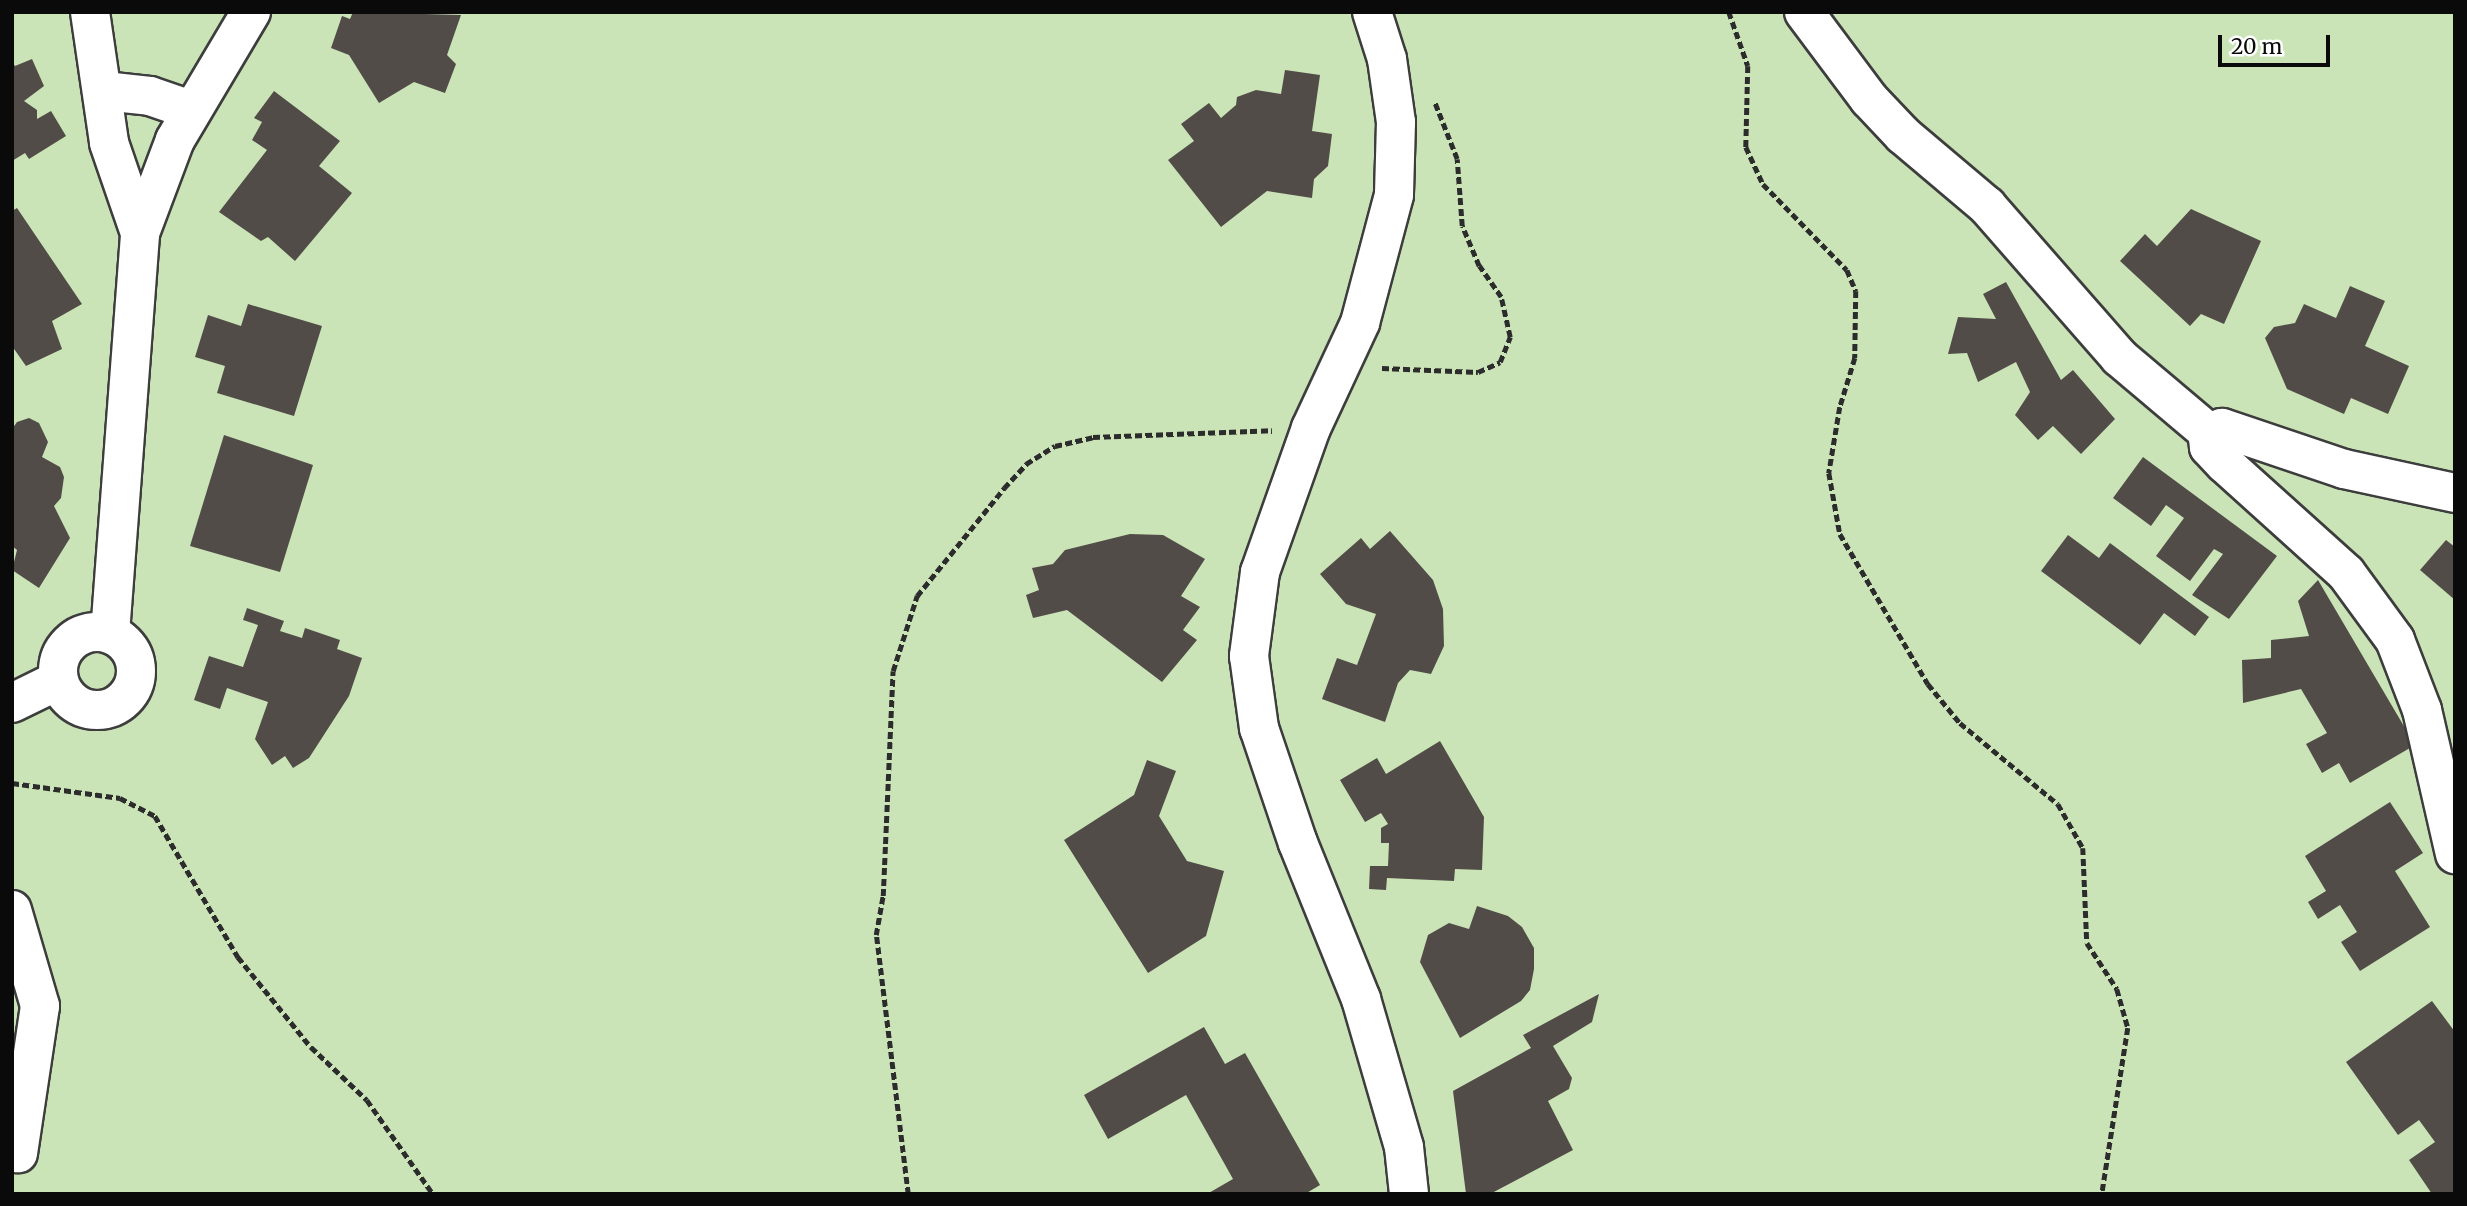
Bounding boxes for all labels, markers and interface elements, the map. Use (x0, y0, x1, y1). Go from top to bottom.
scale bar (2222, 21, 2334, 65)
text: 20 m (2231, 33, 2282, 60)

